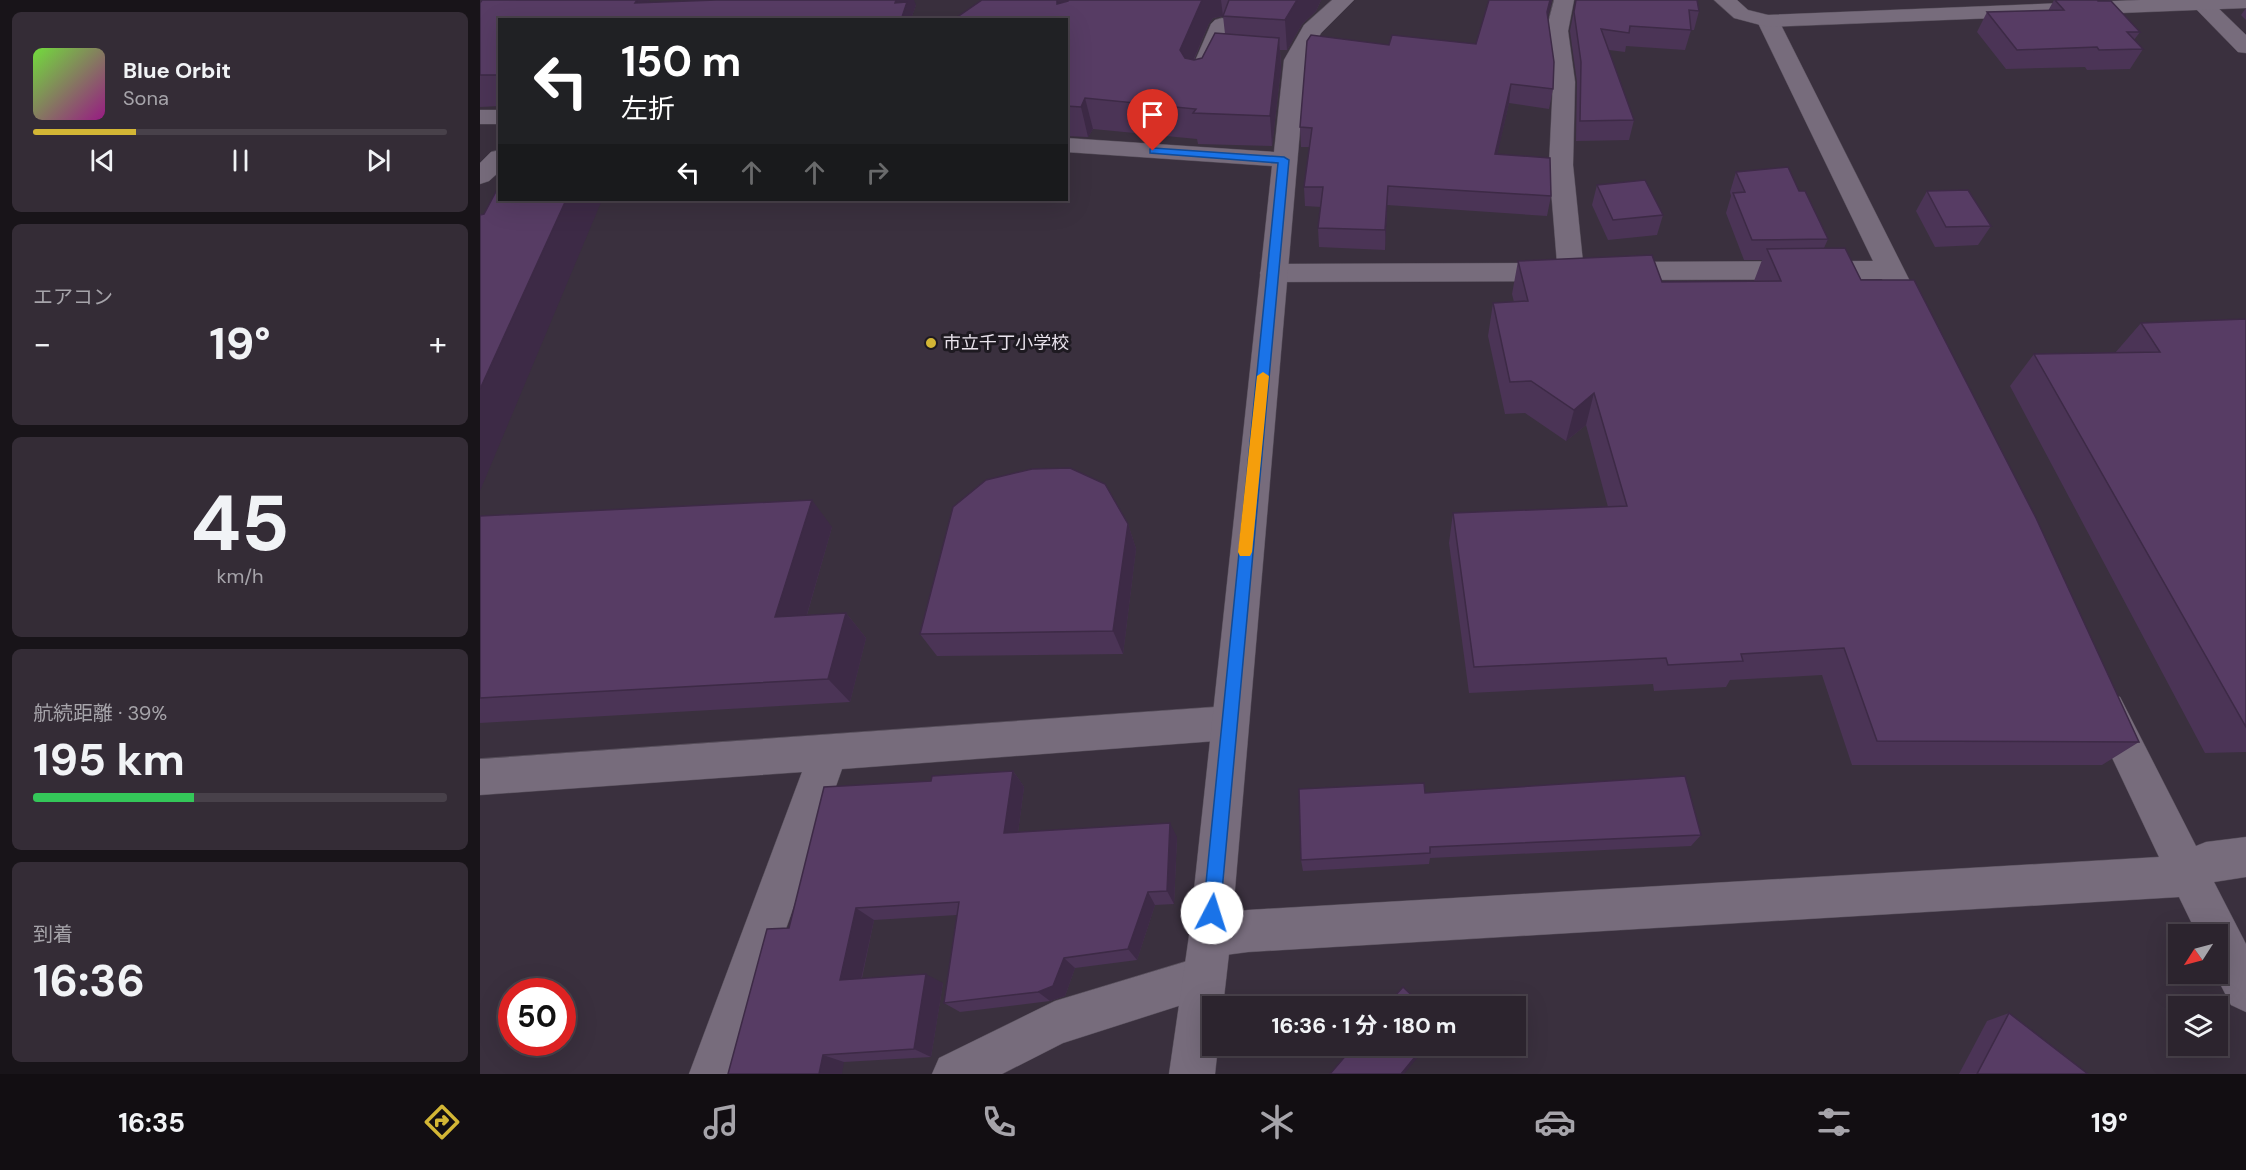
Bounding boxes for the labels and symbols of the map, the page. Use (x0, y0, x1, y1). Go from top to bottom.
pin (1127, 89, 1178, 151)
place label: 市立千丁小学校 (943, 331, 1069, 355)
marker: 市立千丁小学校 (924, 336, 938, 350)
position arrow (1180, 881, 1244, 945)
north arrow (2168, 924, 2228, 984)
speed limit sign: 50 (498, 978, 576, 1056)

